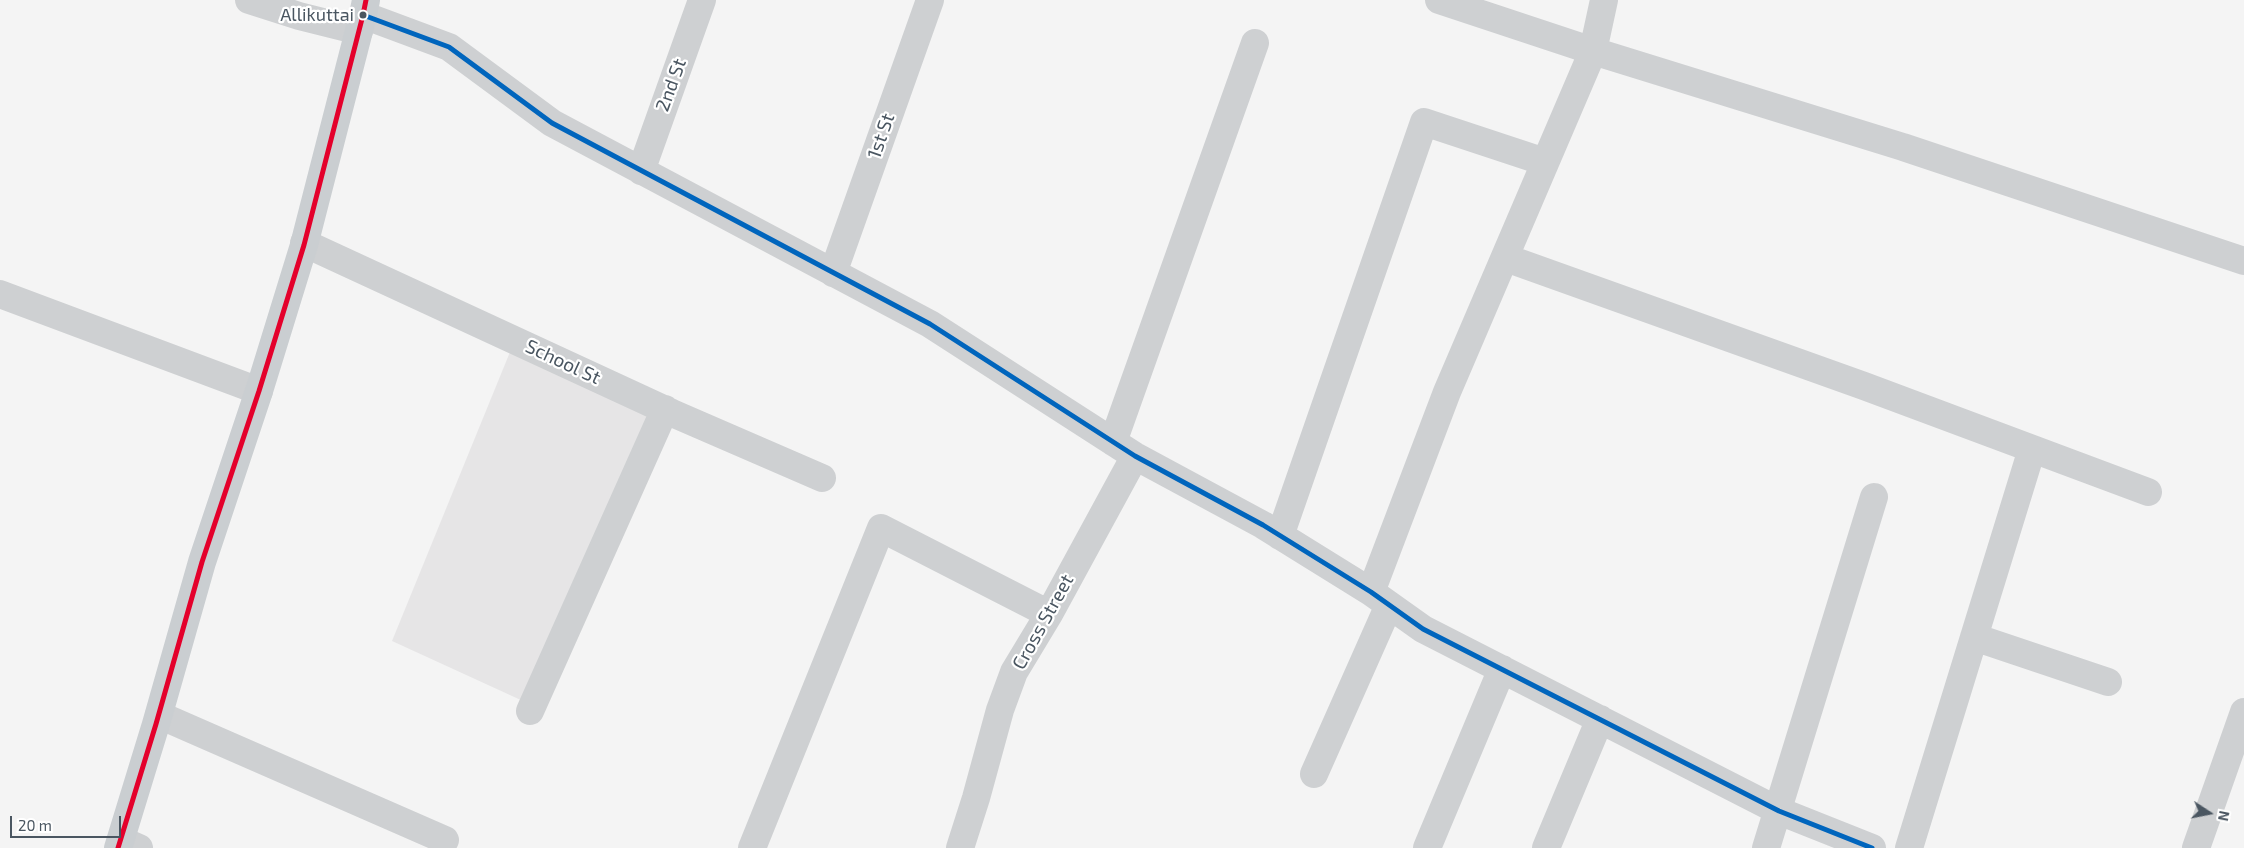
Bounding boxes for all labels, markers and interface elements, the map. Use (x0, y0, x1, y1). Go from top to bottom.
place label: Allikuttai (280, 4, 354, 26)
marker: Allikuttai (358, 10, 368, 20)
street label: 2nd St (651, 55, 691, 115)
street label: 1st St (863, 110, 899, 162)
street label: School St (522, 335, 604, 389)
street label: Cross Street (1007, 570, 1079, 674)
north arrow (2184, 788, 2234, 838)
scale bar (12, 806, 124, 838)
text: N (2215, 809, 2234, 823)
text: 20 m (18, 816, 52, 834)

